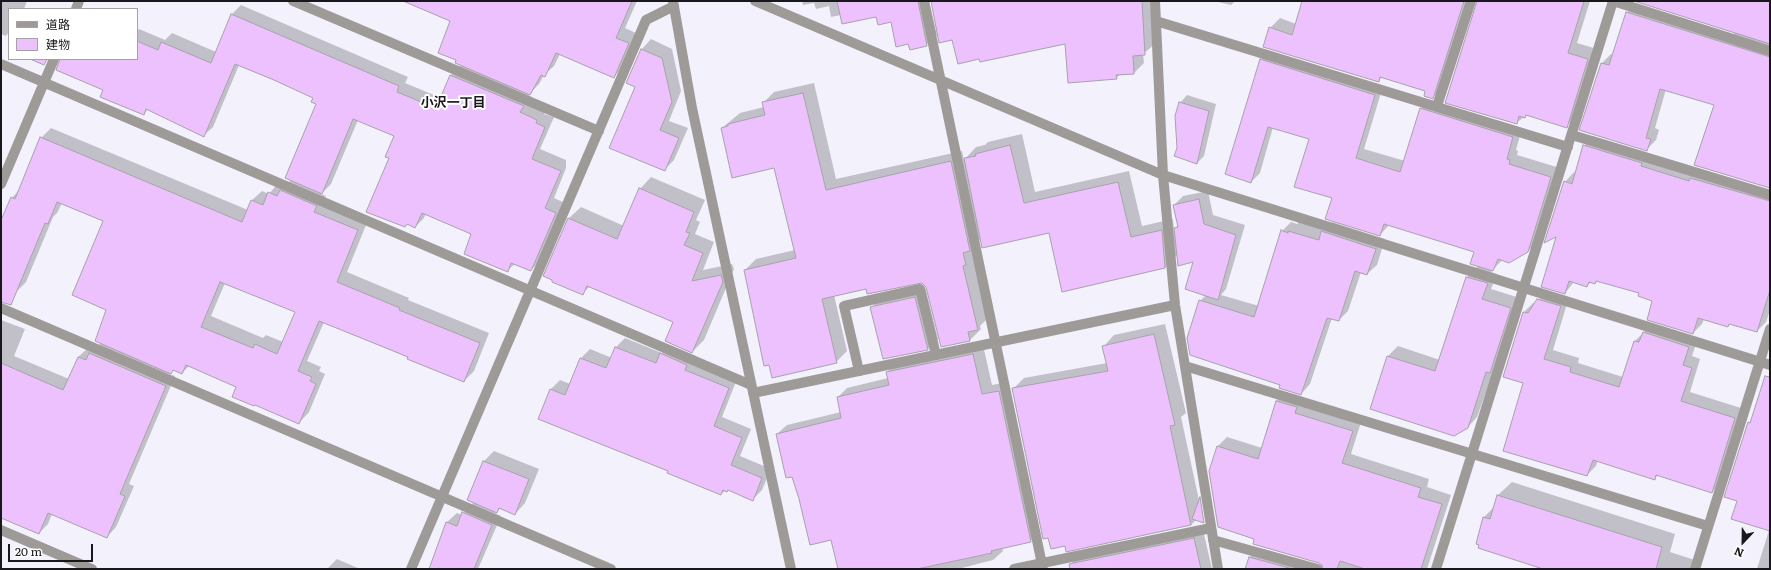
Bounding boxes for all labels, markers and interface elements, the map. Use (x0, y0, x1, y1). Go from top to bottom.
legend (8, 8, 138, 60)
text: 道路 (46, 15, 70, 33)
text: 建物 (46, 35, 70, 53)
district label: 小沢一丁目 (421, 95, 485, 111)
north arrow (1723, 522, 1763, 562)
scale bar (10, 536, 95, 562)
text: 20 m (15, 542, 42, 560)
text: N (1731, 544, 1746, 562)

